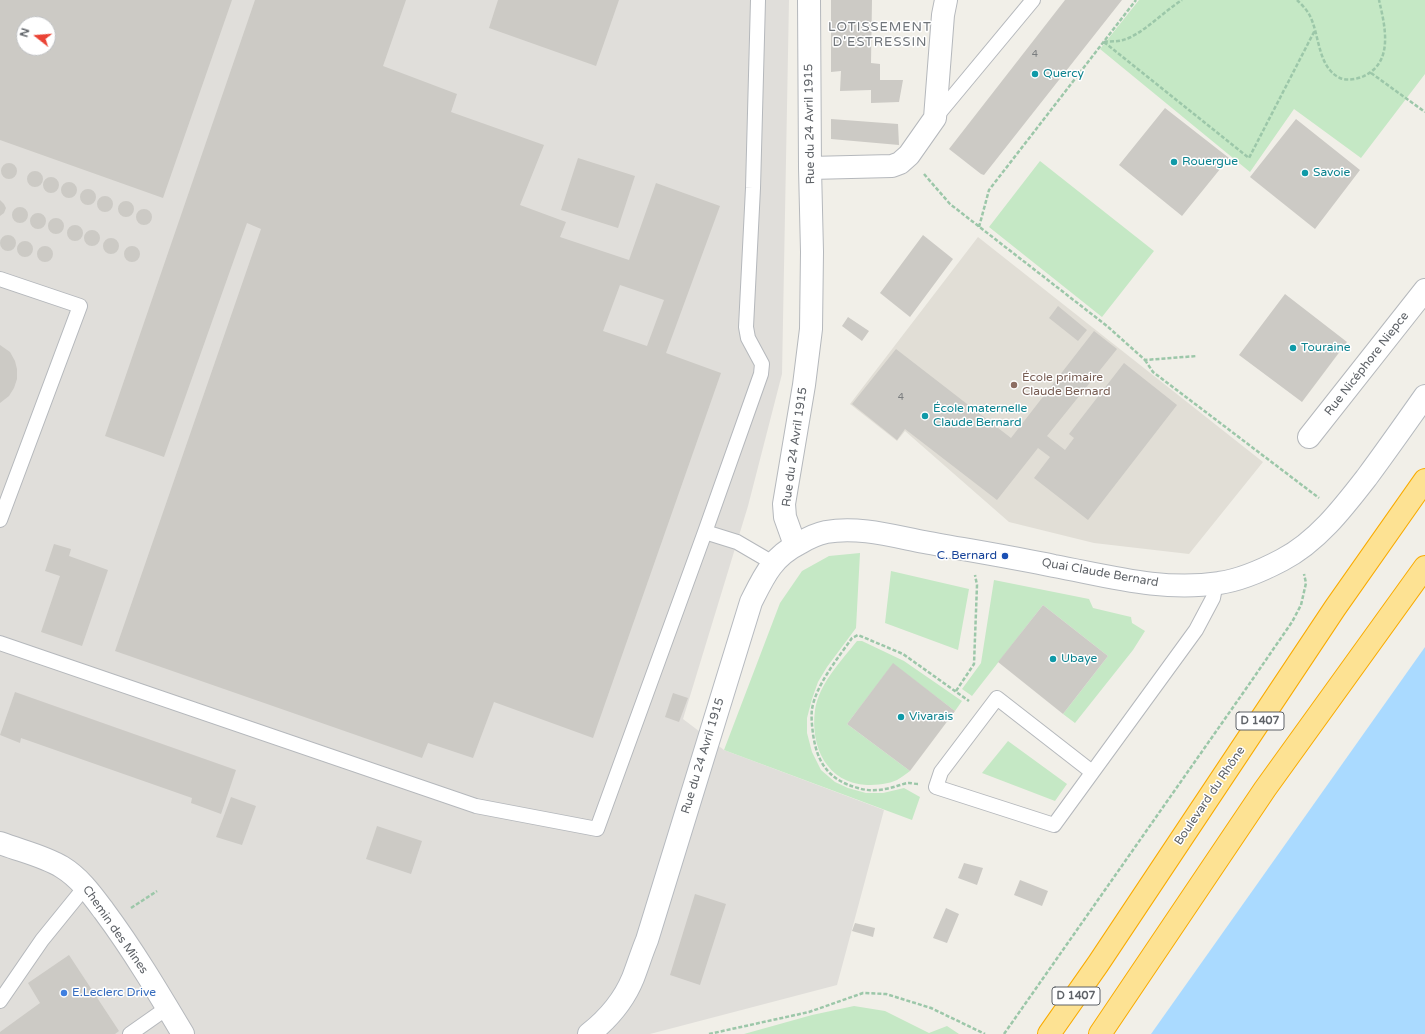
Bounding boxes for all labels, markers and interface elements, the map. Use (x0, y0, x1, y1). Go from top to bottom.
north arrow (16, 16, 56, 56)
district label: LOTISSEMENT D'ESTRESSIN (828, 20, 932, 51)
text: N (17, 27, 33, 39)
house number: 4 (1032, 48, 1038, 60)
street label: Rue du 24 Avril 1915 (802, 64, 818, 184)
place label: Quercy (1043, 67, 1084, 81)
marker: Quercy (1030, 69, 1040, 79)
place label: Rouergue (1182, 155, 1238, 169)
marker: Rouergue (1169, 157, 1179, 167)
place label: Savoie (1313, 166, 1350, 180)
marker: Savoie (1300, 168, 1310, 178)
street label: Rue Nicéphore Niepce (1322, 309, 1412, 419)
place label: Touraine (1301, 341, 1351, 355)
marker: Touraine (1288, 343, 1298, 353)
place label: École primaire Claude Bernard (1022, 371, 1110, 399)
marker: École primaire Claude Bernard (1009, 380, 1019, 390)
street label: Rue du 24 Avril 1915 (779, 386, 811, 508)
house number: 4 (898, 391, 904, 403)
place label: École maternelle Claude Bernard (933, 402, 1027, 430)
marker: École maternelle Claude Bernard (920, 411, 930, 421)
place label: C. Bernard (937, 549, 997, 563)
marker: C. Bernard (1000, 551, 1010, 561)
street label: Quai Claude Bernard (1040, 556, 1160, 590)
place label: Ubaye (1061, 652, 1097, 666)
marker: Ubaye (1048, 654, 1058, 664)
street label: Rue du 24 Avril 1915 (678, 696, 728, 816)
place label: Vivarais (909, 710, 953, 724)
marker: Vivarais (896, 712, 906, 722)
road number: D 1407 (1236, 712, 1284, 730)
street label: Boulevard du Rhône (1172, 744, 1248, 848)
street label: Chemin des Mines (79, 883, 151, 977)
place label: E.Leclerc Drive (72, 986, 156, 1000)
road number: D 1407 (1052, 987, 1100, 1005)
marker: E.Leclerc Drive (59, 988, 69, 998)

